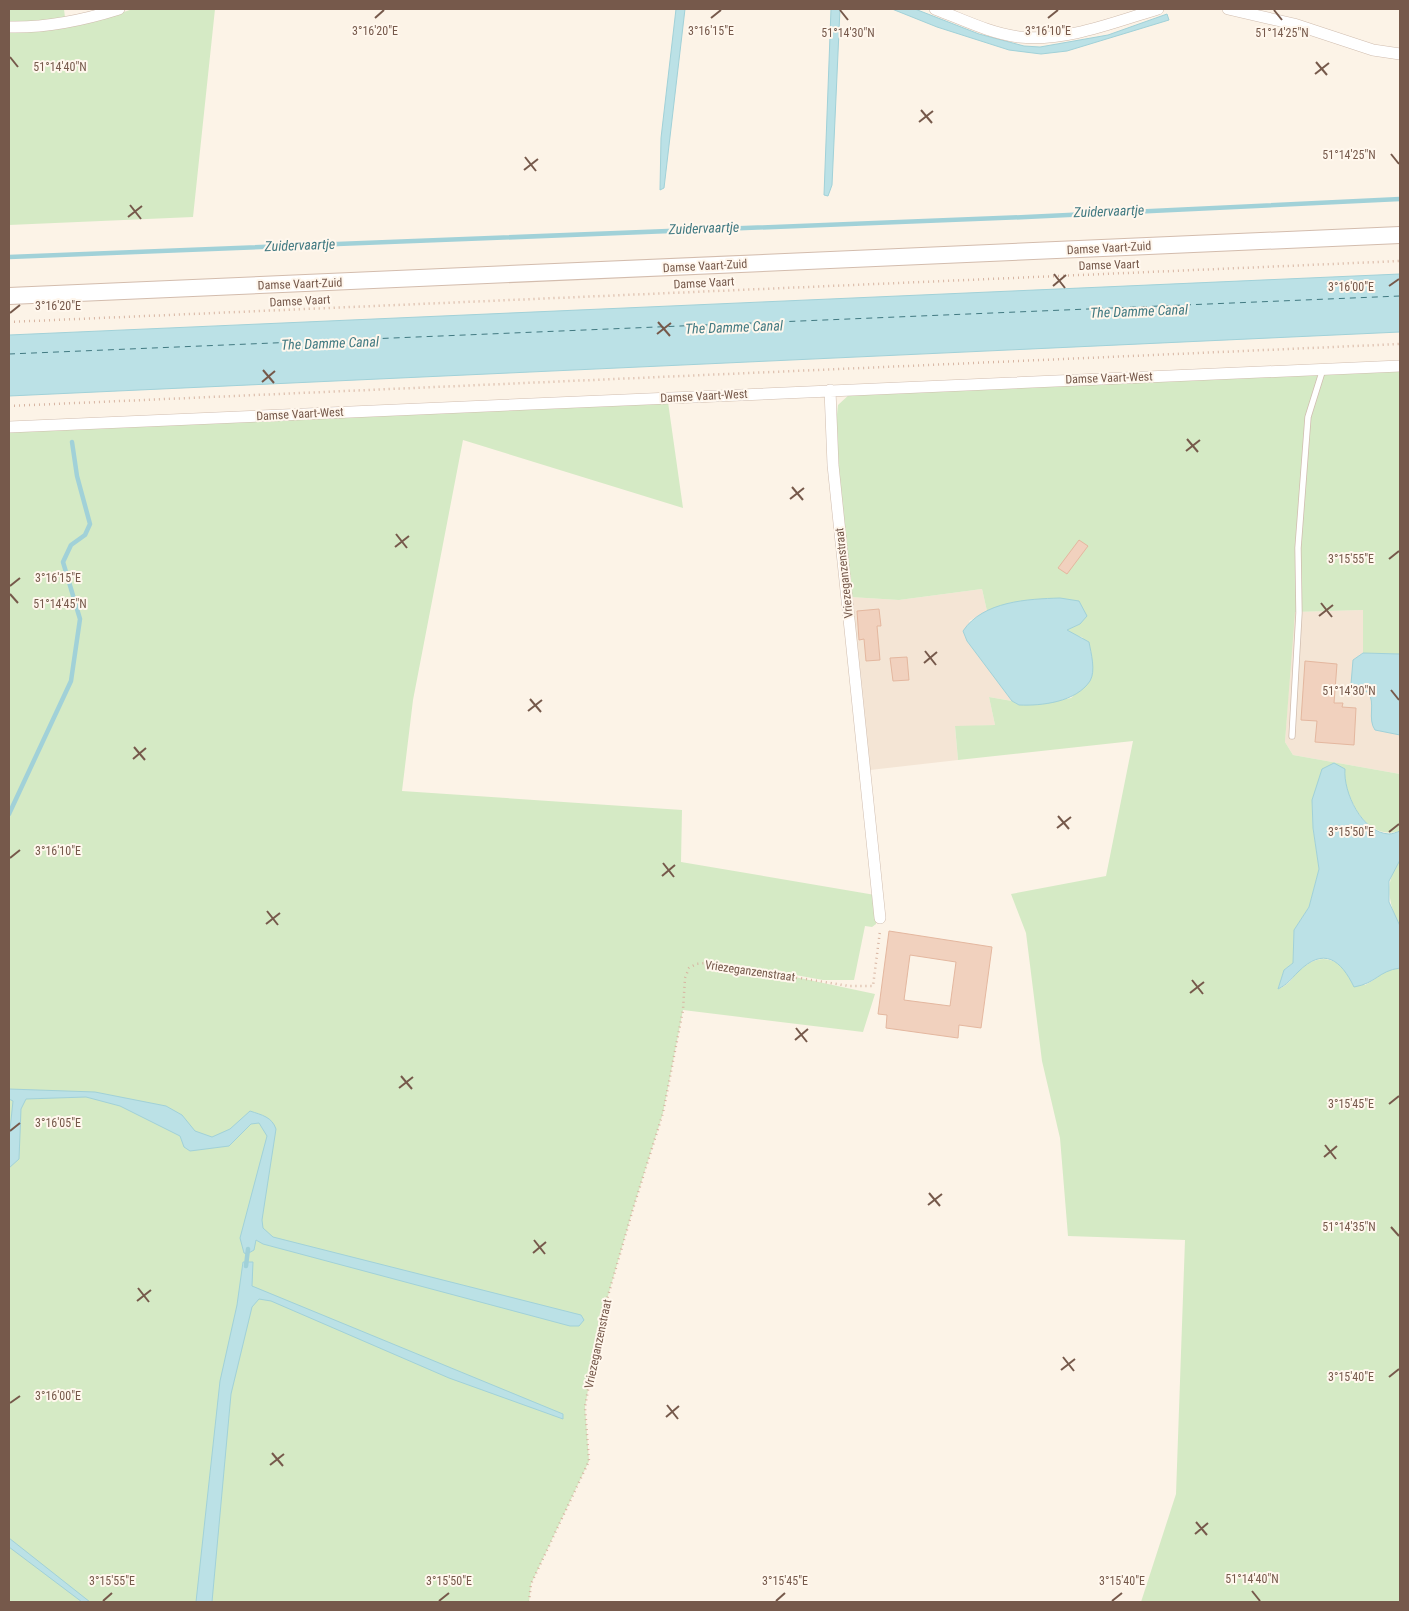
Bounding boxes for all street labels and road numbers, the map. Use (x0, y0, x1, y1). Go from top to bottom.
street label: Damse Vaart-Zuid (1066, 239, 1152, 257)
street label: Damse Vaart-Zuid (662, 257, 748, 275)
street label: Damse Vaart (1078, 257, 1140, 273)
street label: Damse Vaart (673, 274, 735, 292)
street label: Damse Vaart-Zuid (257, 276, 343, 292)
street label: Damse Vaart (269, 292, 331, 310)
street label: Damse Vaart-West (1065, 369, 1153, 387)
street label: Damse Vaart-West (660, 387, 749, 405)
street label: Damse Vaart-West (256, 405, 345, 423)
street label: Vriezeganzenstraat (832, 527, 856, 619)
street label: Vriezeganzenstraat (704, 958, 796, 984)
street label: Vriezeganzenstraat (582, 1298, 614, 1390)

